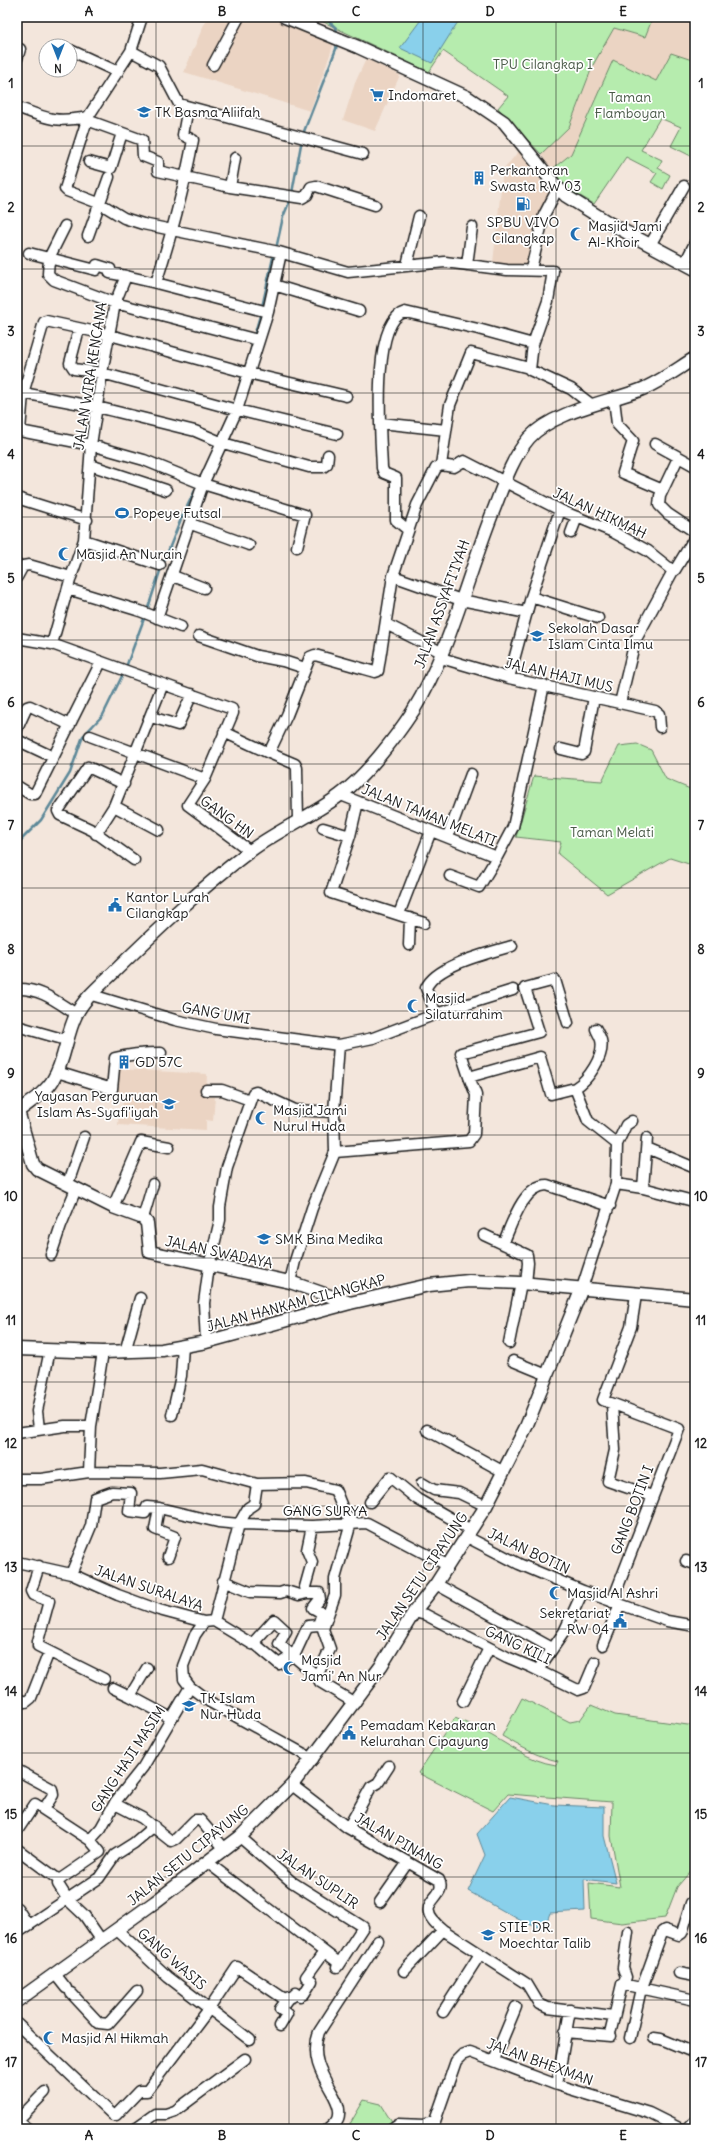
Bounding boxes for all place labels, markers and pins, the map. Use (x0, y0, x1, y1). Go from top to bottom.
place label: Indomaret (388, 86, 456, 104)
supermarket icon: Indomaret (369, 87, 385, 103)
place label: TK Basma Aliifah (155, 103, 260, 121)
school or university icon: TK Basma Aliifah (136, 104, 152, 120)
place label: Perkantoran Swasta RW 03 (490, 161, 581, 195)
building icon: Perkantoran Swasta RW 03 (471, 170, 487, 186)
fuel station icon: SPBU VIVO Cilangkap (515, 196, 531, 212)
place label: SPBU VIVO Cilangkap (487, 213, 559, 247)
place label: Masjid Jami Al-Khoir (588, 217, 662, 251)
mosque icon: Masjid Jami Al-Khoir (569, 226, 585, 242)
place label: Popeye Futsal (133, 504, 221, 522)
sports icon: Popeye Futsal (114, 505, 130, 521)
place label: Masjid An Nurain (76, 545, 182, 563)
mosque icon: Masjid An Nurain (57, 546, 73, 562)
place label: Sekolah Dasar Islam Cinta Ilmu (548, 619, 653, 653)
school or university icon: Sekolah Dasar Islam Cinta Ilmu (529, 628, 545, 644)
place label: Kantor Lurah Cilangkap (126, 888, 209, 922)
public building icon: Kantor Lurah Cilangkap (107, 897, 123, 913)
place label: Masjid Silaturrahim (425, 989, 503, 1023)
mosque icon: Masjid Silaturrahim (406, 998, 422, 1014)
place label: GD 57C (135, 1053, 183, 1071)
building icon: GD 57C (116, 1054, 132, 1070)
place label: Yayasan Perguruan Islam As-Syafi'iyah (35, 1087, 158, 1121)
school or university icon: Yayasan Perguruan Islam As-Syafi'iyah (161, 1096, 177, 1112)
place label: Masjid Jami Nurul Huda (273, 1101, 347, 1135)
mosque icon: Masjid Jami Nurul Huda (254, 1110, 270, 1126)
place label: SMK Bina Medika (275, 1230, 383, 1248)
school or university icon: SMK Bina Medika (256, 1231, 272, 1247)
place label: Masjid Al Ashri (567, 1584, 658, 1602)
mosque icon: Masjid Al Ashri (548, 1585, 564, 1601)
place label: Sekretariat RW 04 (539, 1604, 609, 1638)
public building icon: Sekretariat RW 04 (612, 1613, 628, 1629)
place label: Masjid Jami' An Nur (301, 1651, 382, 1685)
mosque icon: Masjid Jami' An Nur (282, 1660, 298, 1676)
place label: TK Islam Nur Huda (200, 1689, 261, 1723)
school or university icon: TK Islam Nur Huda (181, 1698, 197, 1714)
place label: Pemadam Kebakaran Kelurahan Cipayung (360, 1716, 496, 1750)
public building icon: Pemadam Kebakaran Kelurahan Cipayung (341, 1725, 357, 1741)
place label: STIE DR. Moechtar Talib (499, 1918, 591, 1952)
school or university icon: STIE DR. Moechtar Talib (480, 1927, 496, 1943)
place label: Masjid Al Hikmah (61, 2029, 169, 2047)
mosque icon: Masjid Al Hikmah (42, 2030, 58, 2046)

